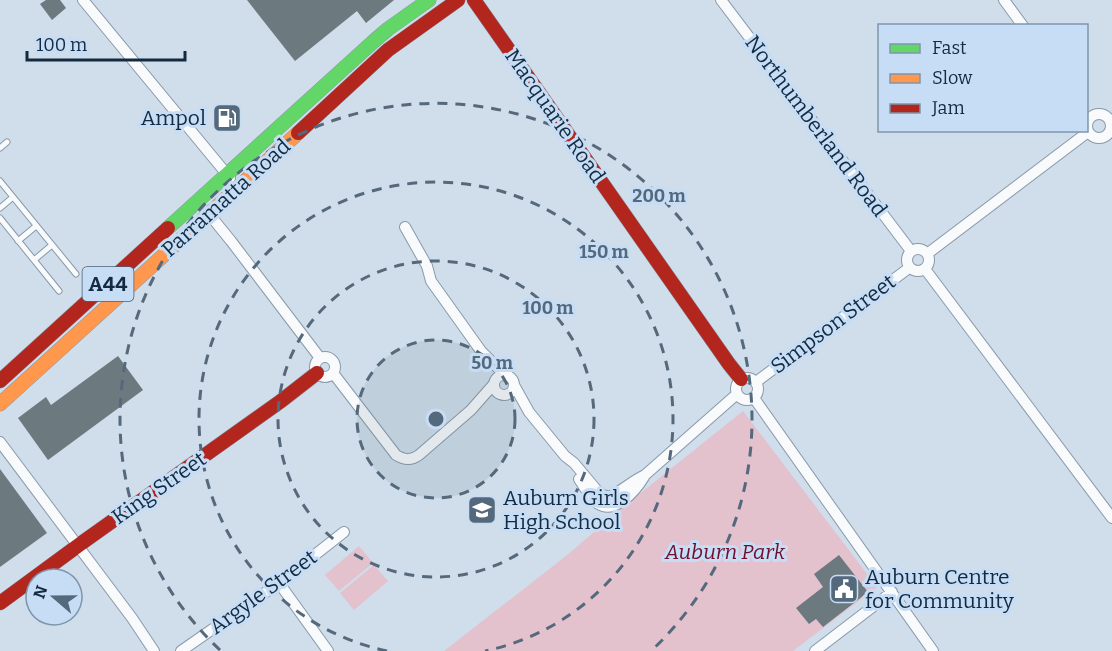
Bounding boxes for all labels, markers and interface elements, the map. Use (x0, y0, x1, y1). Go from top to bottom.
scale bar (27, 24, 184, 62)
legend (878, 24, 1088, 132)
street label: Northumberland Road (739, 30, 893, 222)
text: 100 m (36, 34, 87, 56)
text: Fast (932, 37, 967, 59)
street label: Macquarie Road (499, 44, 611, 188)
text: Slow (932, 67, 973, 89)
text: Jam (931, 97, 965, 119)
fuel station icon: Ampol (211, 102, 243, 134)
place label: Ampol (141, 105, 206, 131)
street label: Parramatta Road (156, 133, 296, 263)
text: 200 m (632, 185, 686, 207)
text: 150 m (579, 241, 629, 263)
road number: A44 (82, 267, 134, 301)
street label: Simpson Street (765, 268, 901, 379)
text: 100 m (522, 297, 574, 319)
text: 50 m (471, 352, 513, 374)
centre of rings (426, 409, 446, 429)
street label: King Street (107, 446, 212, 530)
place label: Auburn Girls High School (503, 485, 629, 535)
school or university icon: Auburn Girls High School (466, 494, 498, 526)
park label: Auburn Park (664, 539, 786, 565)
street label: Argyle Street (204, 544, 322, 640)
place label: Auburn Centre for Community (865, 564, 1015, 614)
north arrow (24, 567, 84, 627)
public building icon: Auburn Centre for Community (828, 573, 860, 605)
text: N (29, 583, 51, 601)

